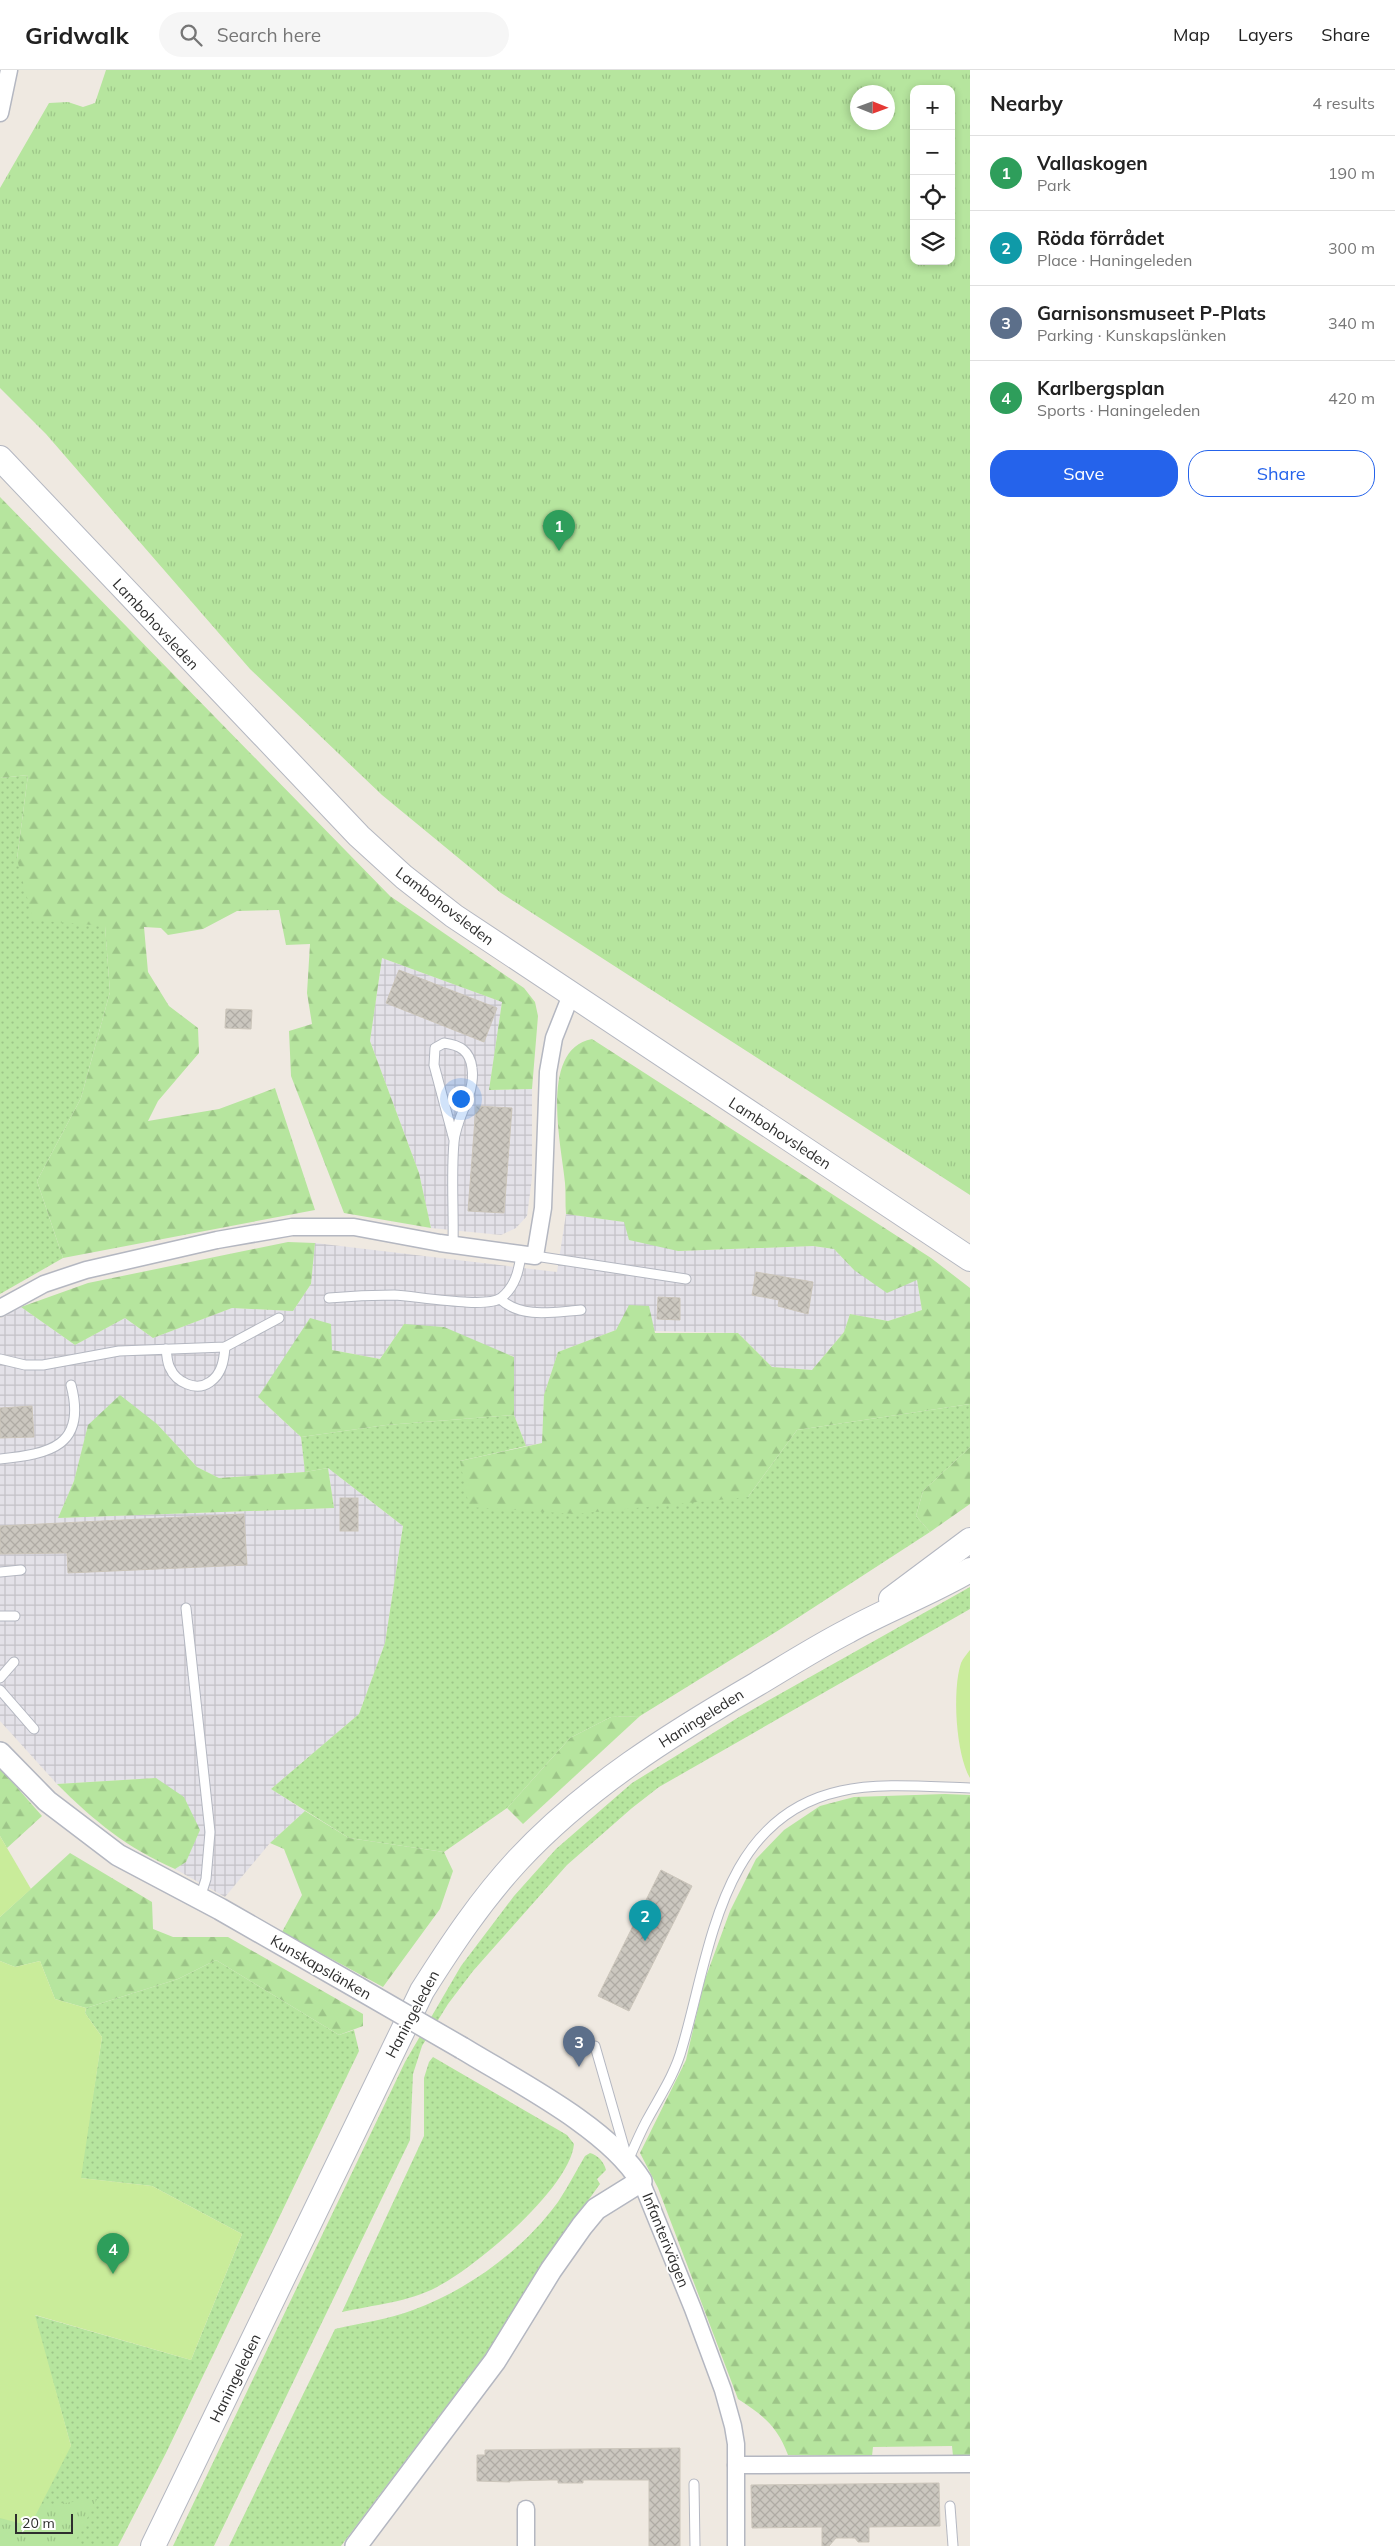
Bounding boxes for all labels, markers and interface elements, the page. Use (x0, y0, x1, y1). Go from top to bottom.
search box (159, 12, 509, 57)
text: Gridwalk (25, 20, 129, 50)
icon: search (177, 21, 205, 49)
text: Search here (217, 23, 321, 47)
text: Map (1173, 23, 1210, 46)
text: Layers (1238, 23, 1293, 46)
text: Share (1321, 23, 1370, 46)
north arrow (850, 85, 895, 130)
map controls (910, 85, 955, 265)
button: + (910, 85, 955, 130)
text: Nearby (990, 90, 1063, 116)
text: 4 results (1312, 93, 1375, 113)
button: − (910, 130, 955, 175)
text: Vallaskogen (1037, 151, 1148, 175)
text: 1 (1001, 163, 1011, 183)
text: 190 m (1328, 163, 1375, 183)
button: locate (910, 175, 955, 220)
text: Park (1037, 175, 1071, 195)
button: layers (910, 220, 955, 265)
text: Röda förrådet (1037, 226, 1164, 250)
text: 2 (1001, 238, 1011, 258)
text: 300 m (1328, 238, 1375, 258)
text: Place · Haningeleden (1037, 250, 1192, 270)
text: Garnisonsmuseet P-Plats (1037, 301, 1266, 325)
text: 3 (1001, 313, 1011, 333)
text: 340 m (1328, 313, 1375, 333)
text: Parking · Kunskapslänken (1037, 325, 1226, 345)
text: Karlbergsplan (1037, 376, 1165, 400)
text: 4 (1001, 388, 1011, 408)
text: 420 m (1328, 388, 1375, 408)
text: Sports · Haningeleden (1037, 400, 1200, 420)
button: Save (990, 450, 1178, 497)
button: Share (1188, 450, 1375, 497)
pin: 1 (543, 510, 575, 551)
street label: Lambohovsleden (109, 574, 203, 674)
street label: Lambohovsleden (392, 863, 498, 949)
your location (448, 1086, 474, 1112)
street label: Lambohovsleden (725, 1093, 835, 1173)
street label: Haningeleden (655, 1684, 747, 1752)
pin: 2 (629, 1900, 661, 1941)
street label: Kunskapslänken (267, 1930, 375, 2004)
street label: Haningeleden (381, 1967, 443, 2061)
pin: 3 (563, 2026, 595, 2067)
street label: Infanterivägen (638, 2190, 694, 2290)
pin: 4 (97, 2233, 129, 2274)
street label: Haningeleden (205, 2330, 265, 2426)
scale bar (15, 2511, 72, 2534)
text: 20 m (22, 2514, 55, 2532)

